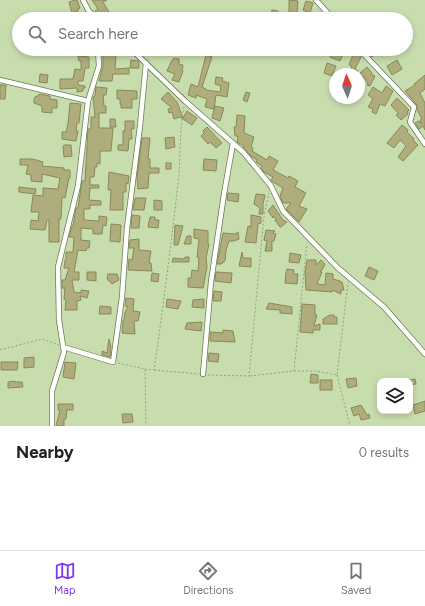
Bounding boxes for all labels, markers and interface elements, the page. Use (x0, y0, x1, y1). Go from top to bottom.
search box (12, 12, 413, 56)
icon: search (26, 23, 48, 45)
text: Search here (58, 25, 138, 43)
north arrow (329, 68, 365, 104)
map controls (377, 378, 413, 414)
button: layers (377, 378, 413, 414)
text: Nearby (16, 442, 74, 462)
text: 0 results (359, 445, 409, 460)
tab: Map (54, 560, 76, 597)
tab: Directions (183, 560, 233, 597)
tab: Saved (341, 560, 371, 597)

